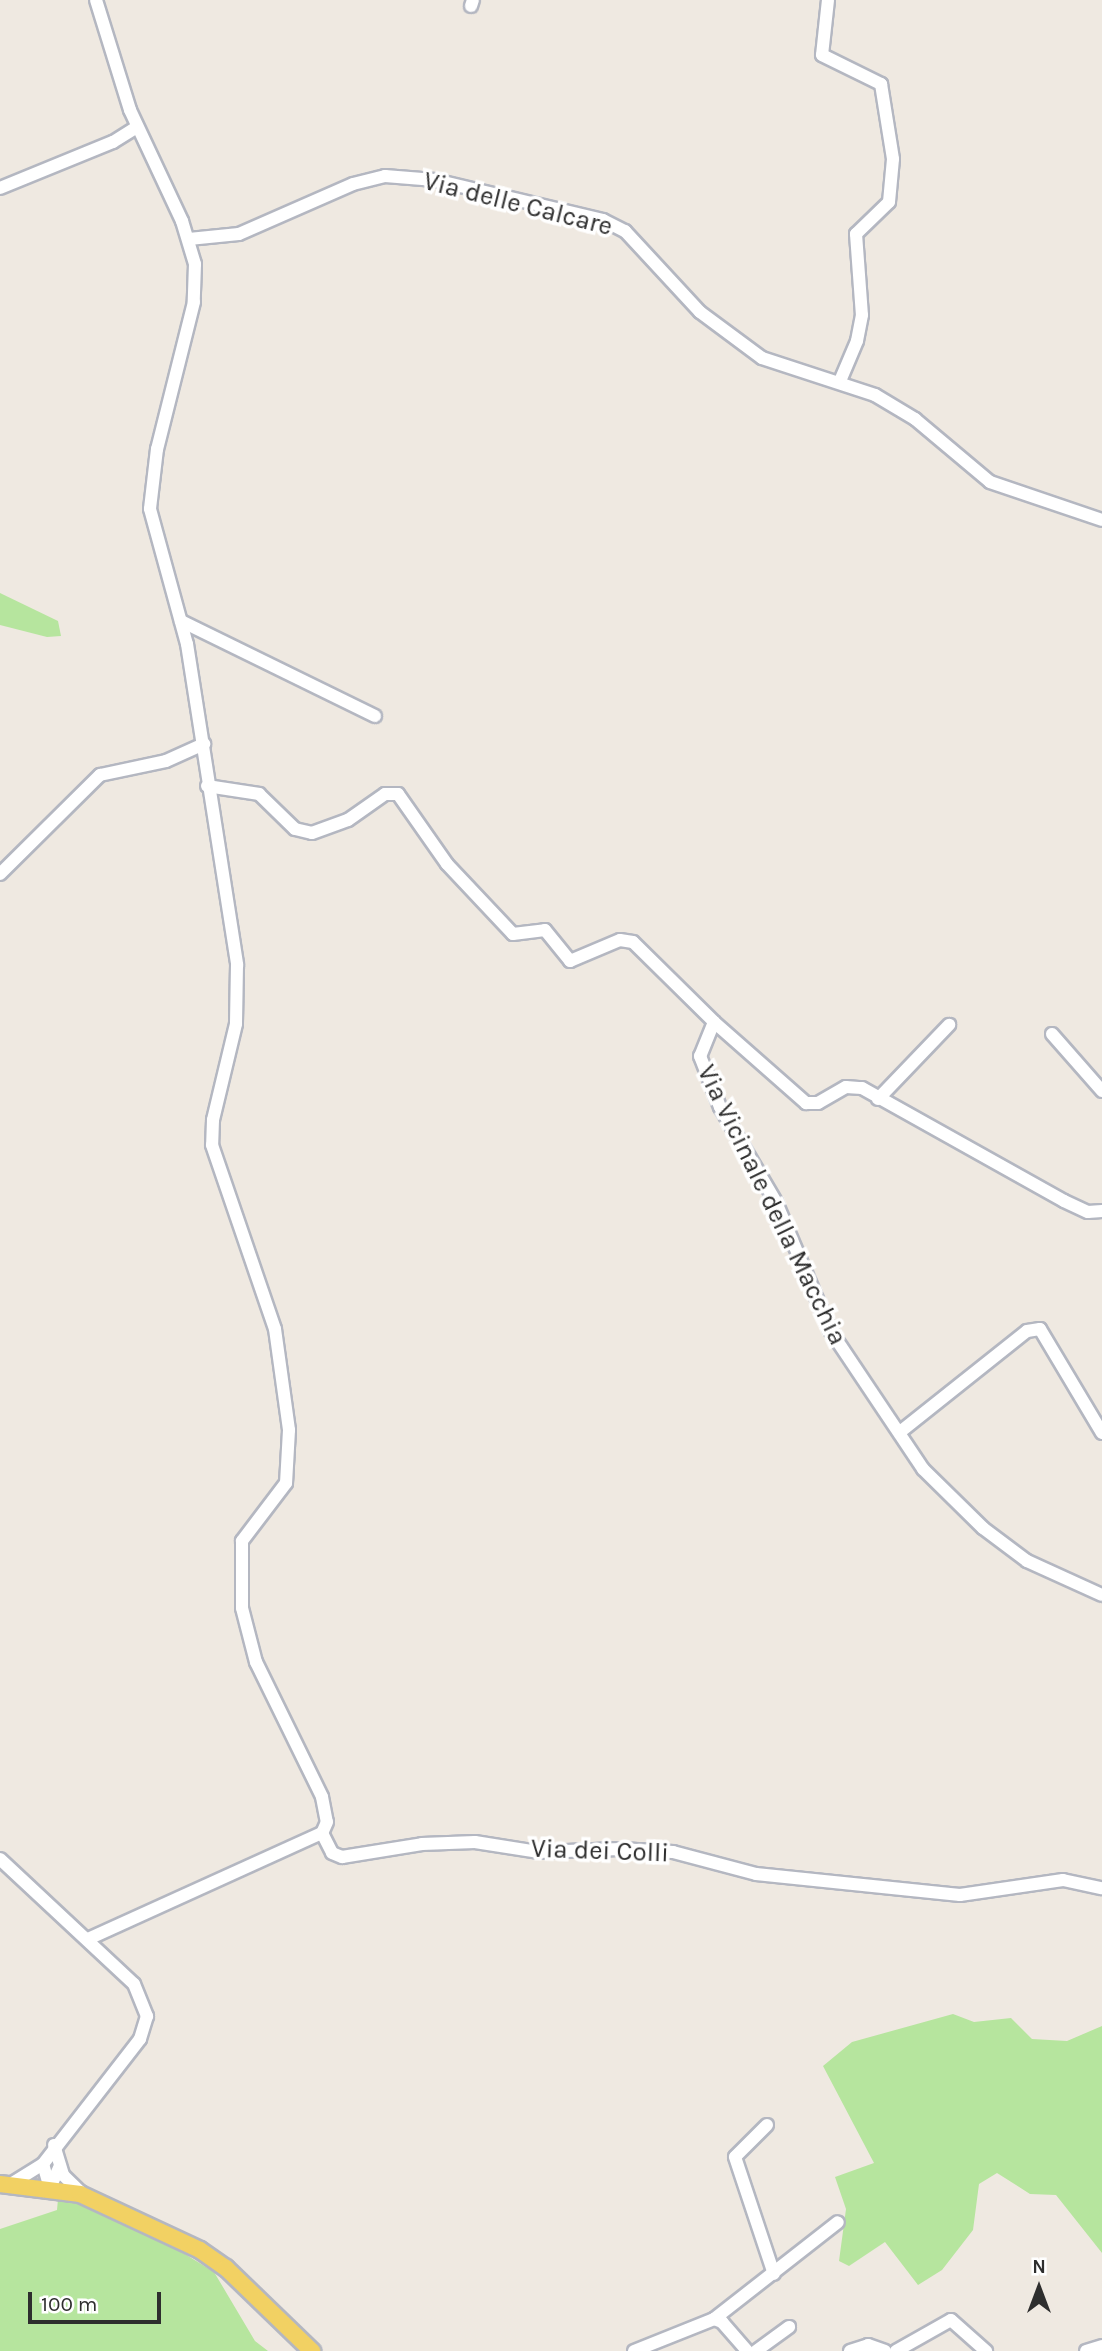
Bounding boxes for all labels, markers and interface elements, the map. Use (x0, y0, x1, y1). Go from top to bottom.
street label: Via delle Calcare (420, 165, 616, 243)
street label: Via Vicinale della Macchia (690, 1060, 854, 1350)
street label: Via dei Colli (531, 1833, 669, 1869)
north arrow (1004, 2253, 1074, 2323)
text: N (1032, 2256, 1046, 2278)
scale bar (32, 2278, 164, 2322)
text: 100 m (41, 2292, 98, 2316)

